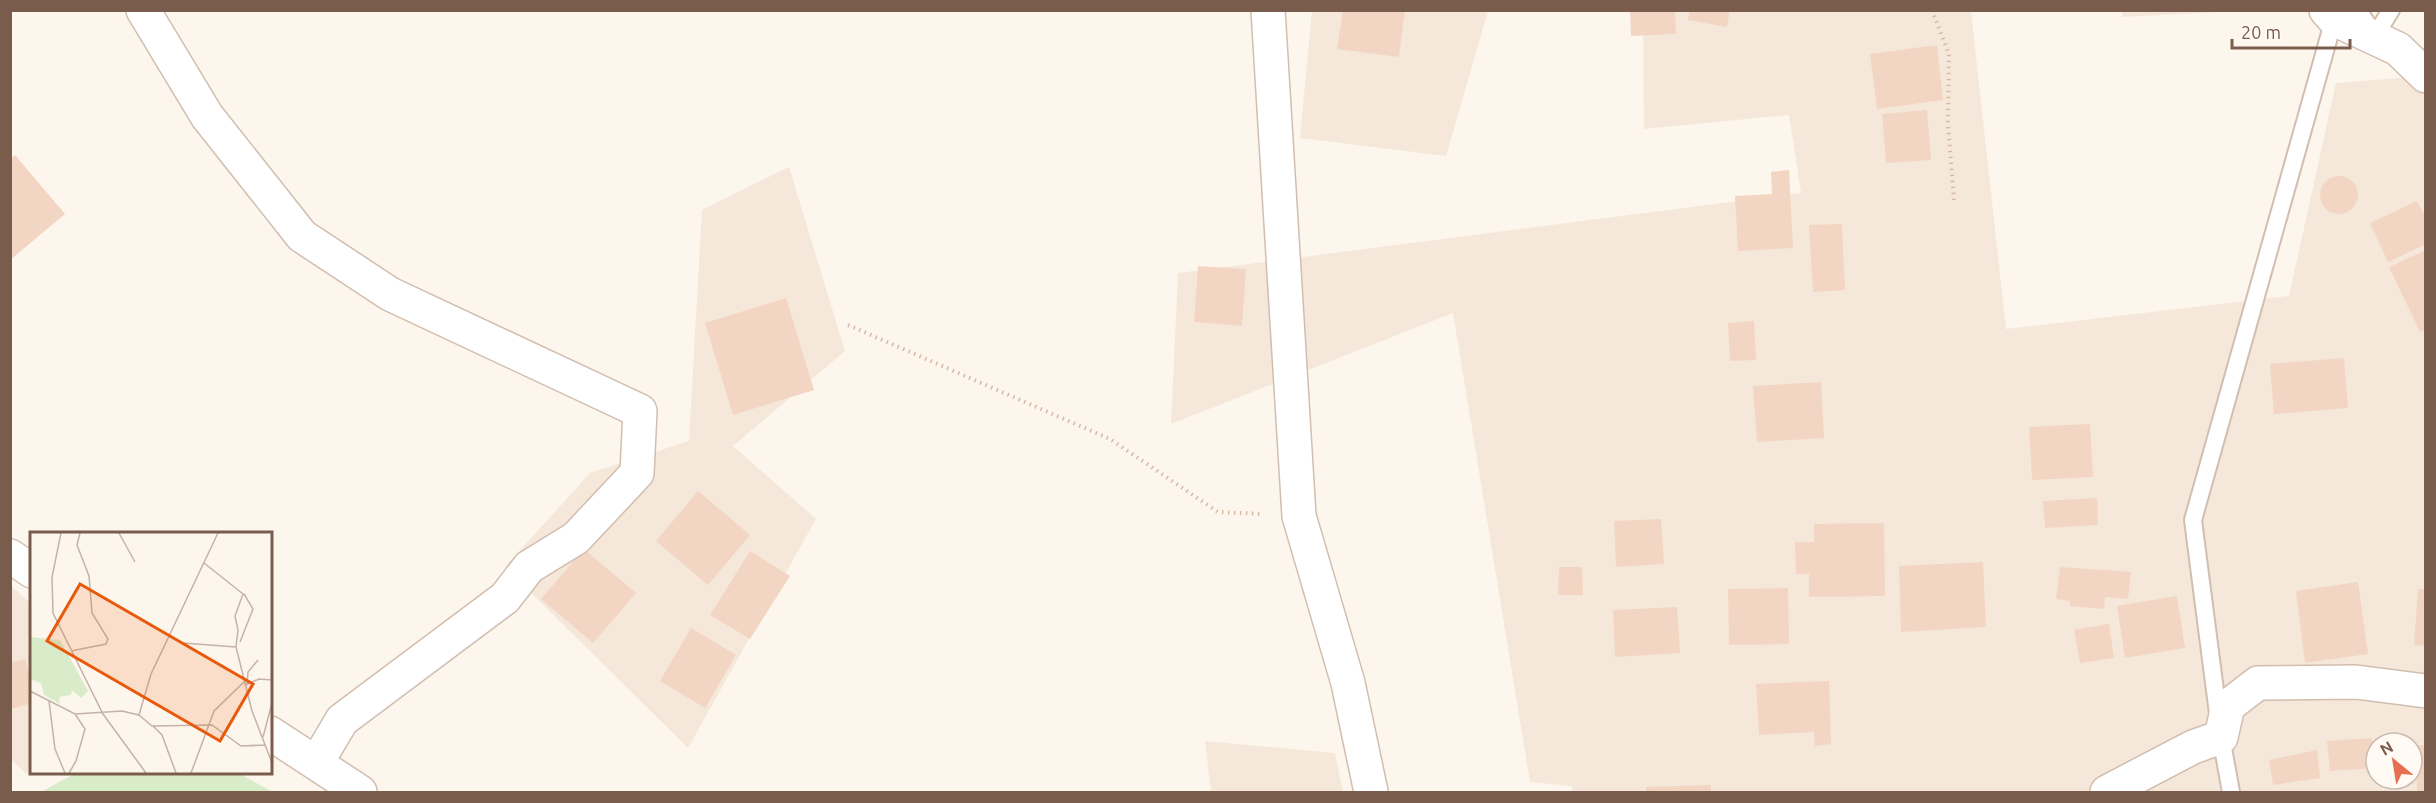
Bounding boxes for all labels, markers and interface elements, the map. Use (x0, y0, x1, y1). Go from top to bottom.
scale bar (2232, 12, 2350, 50)
text: 20 m (2241, 22, 2281, 42)
inset map (30, 532, 272, 773)
north arrow (2364, 731, 2424, 791)
text: N (2377, 737, 2396, 759)

